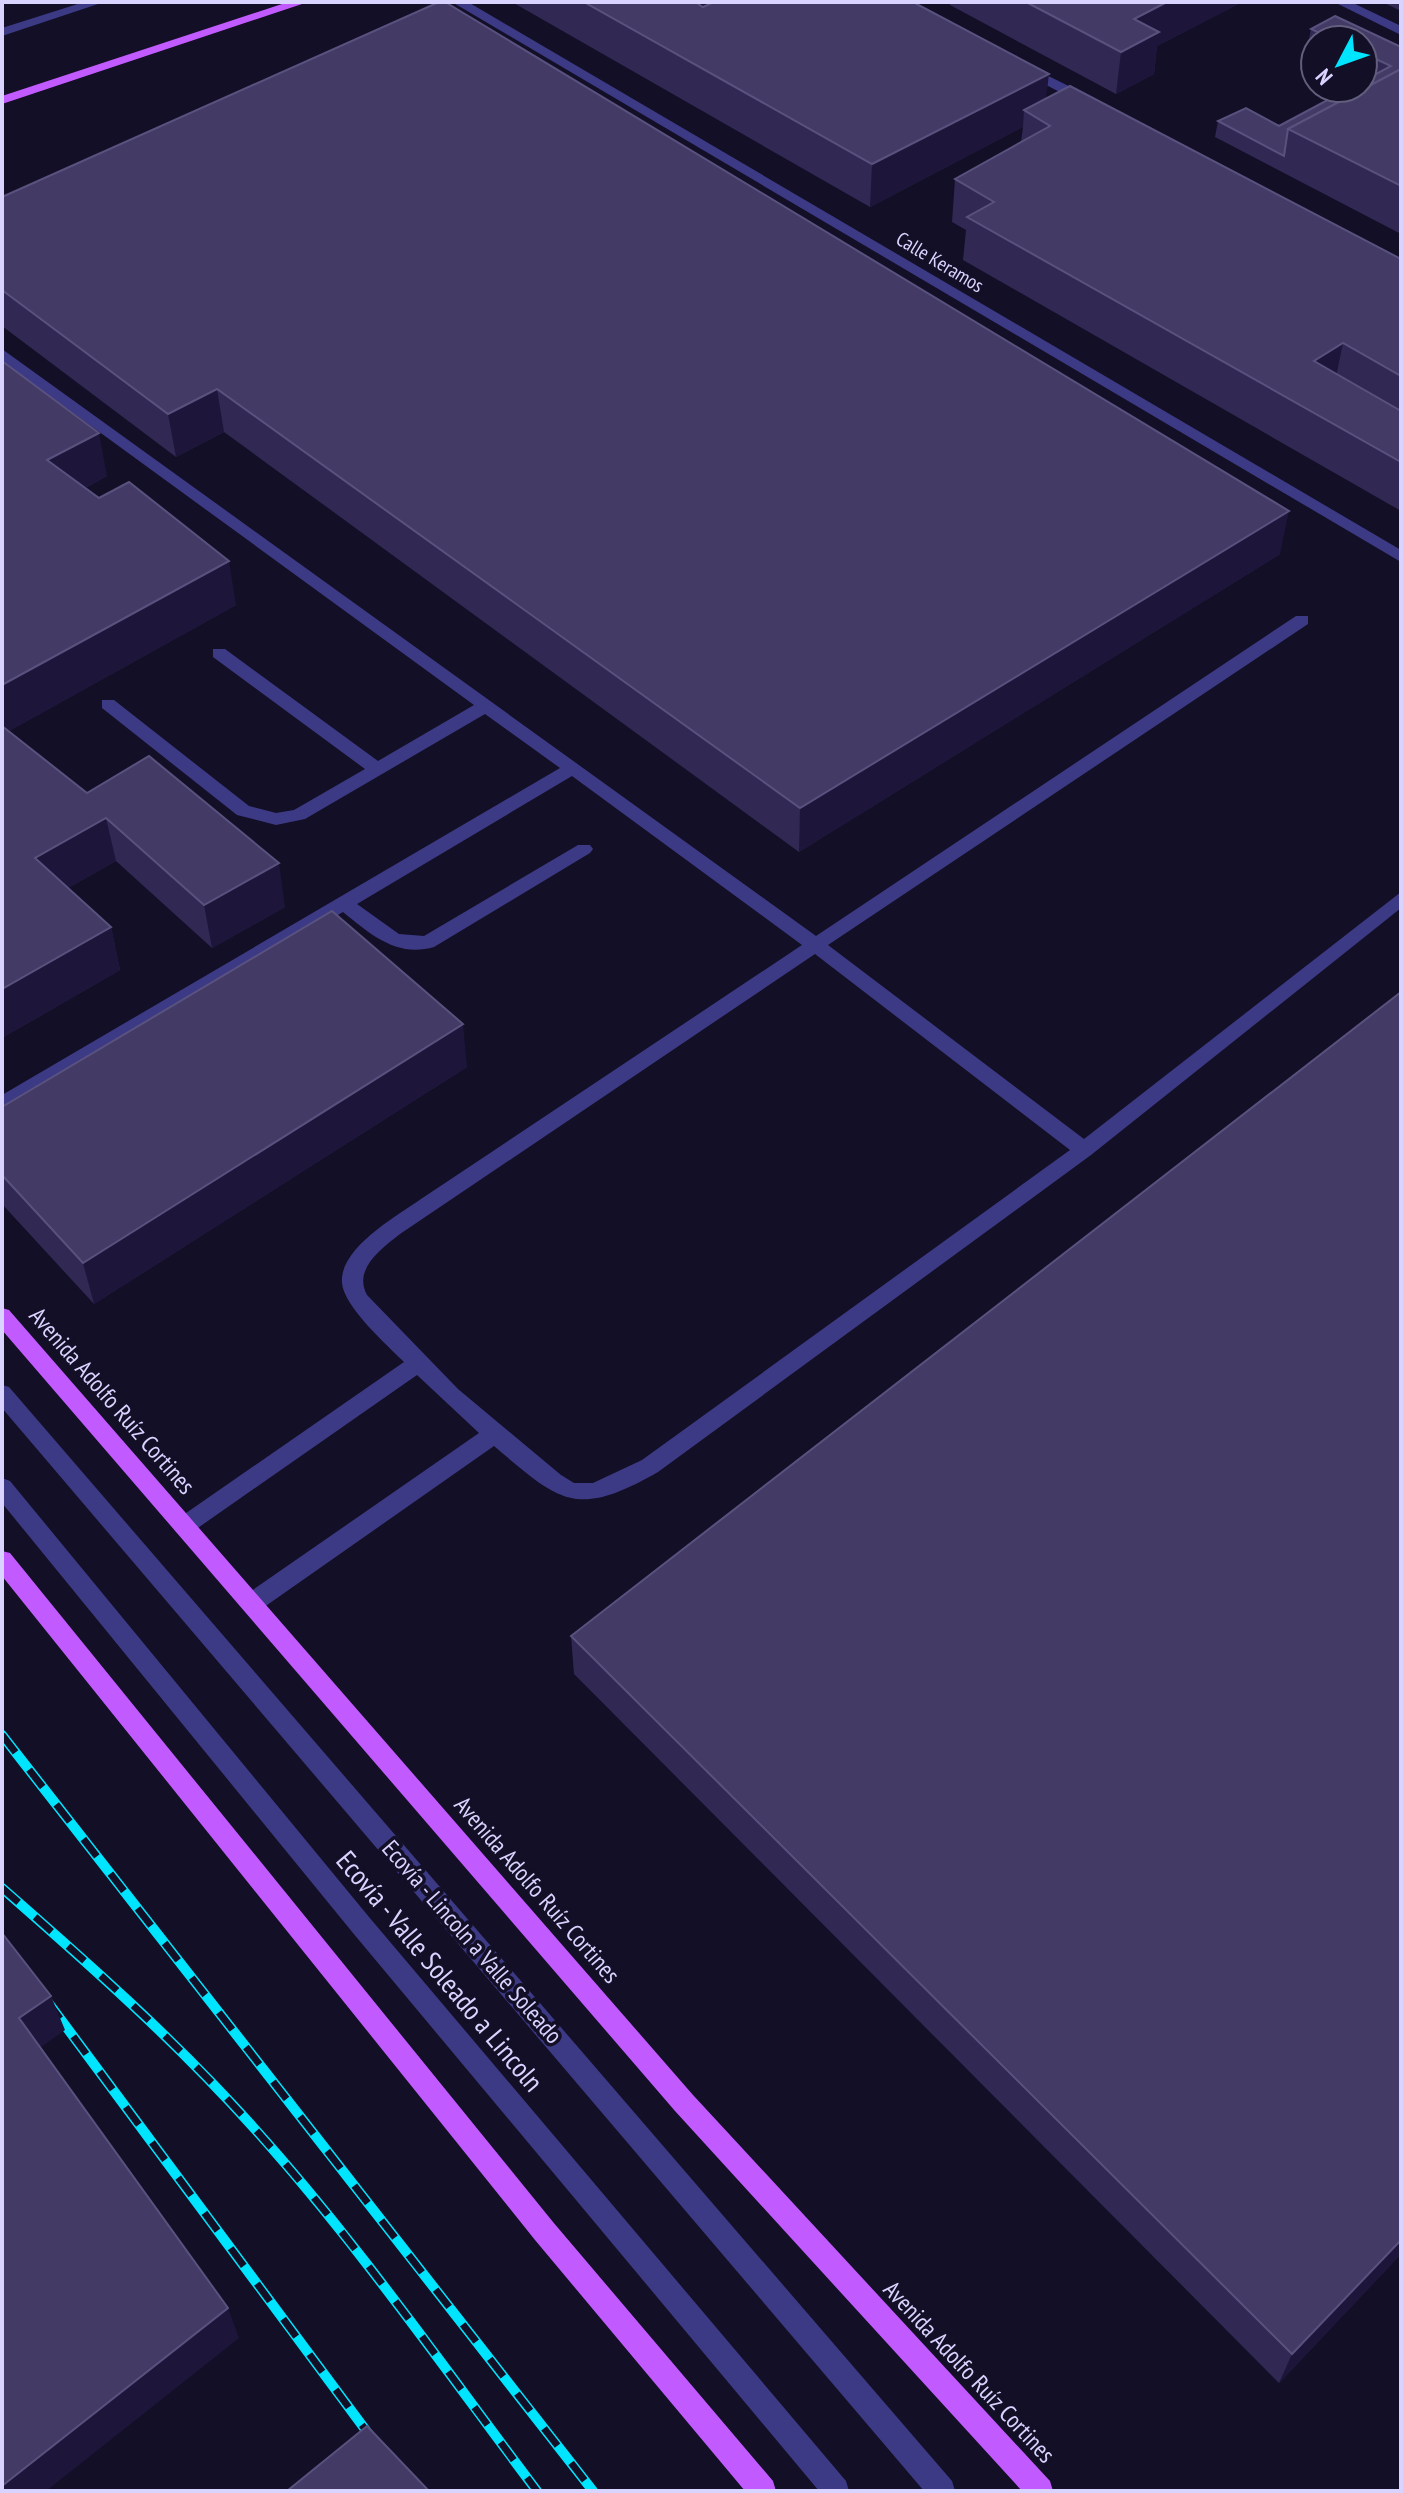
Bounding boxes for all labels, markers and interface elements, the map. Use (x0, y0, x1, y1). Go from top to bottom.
north arrow (1299, 24, 1379, 104)
text: N (1309, 63, 1338, 91)
street label: Calle Keramos (891, 226, 989, 298)
street label: Avenida Adolfo Ruíz Cortines (23, 1301, 202, 1501)
street label: Avenida Adolfo Ruíz Cortines (448, 1790, 627, 1990)
street label: Ecovía - Lincoln a Valle Soleado (375, 1833, 569, 2050)
street label: Ecovía - Valle Soleado a Lincoln (329, 1843, 552, 2099)
street label: Avenida Adolfo Ruíz Cortines (877, 2274, 1062, 2469)

